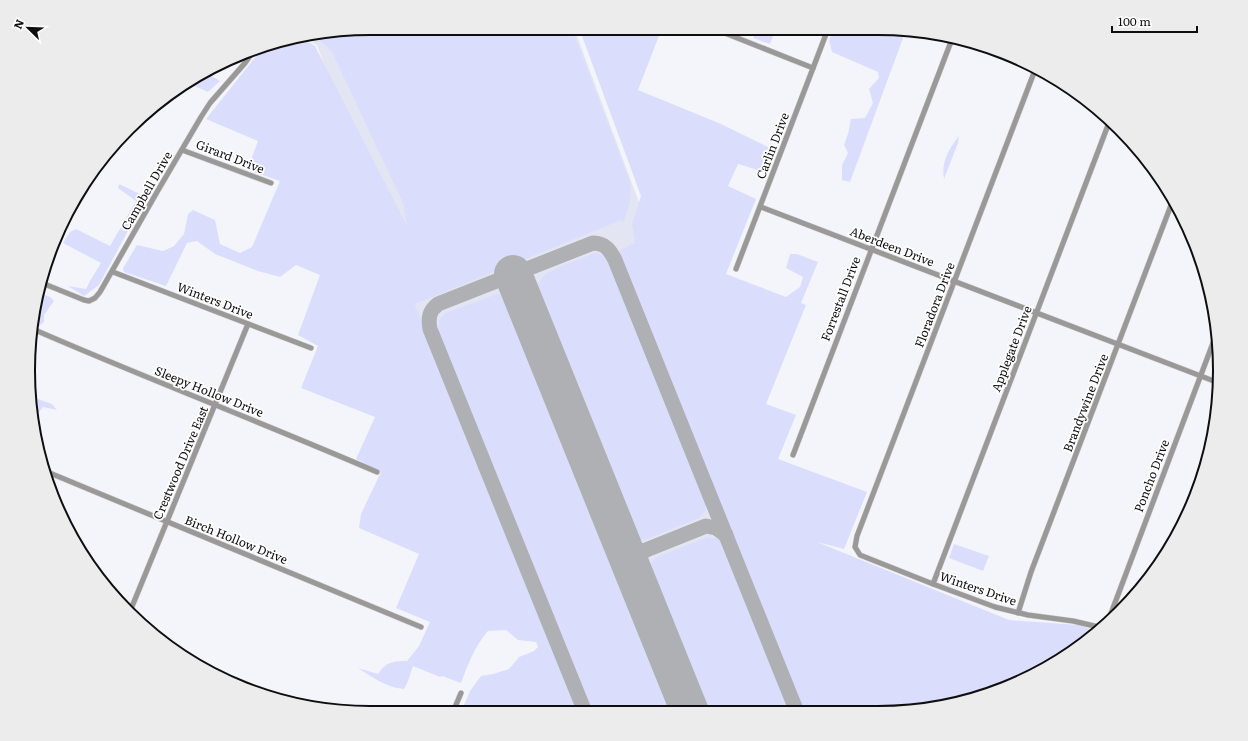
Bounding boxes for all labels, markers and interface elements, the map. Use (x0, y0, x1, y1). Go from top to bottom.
north arrow (8, 8, 48, 48)
scale bar (1112, 8, 1197, 34)
text: 100 m (1118, 12, 1151, 30)
text: N (9, 16, 27, 31)
street label: Carlin Drive (751, 110, 793, 182)
street label: Girard Drive (194, 135, 267, 177)
street label: Campbell Drive (116, 148, 176, 233)
street label: Aberdeen Drive (848, 222, 937, 270)
street label: Forrestall Drive (816, 254, 865, 344)
street label: Floradora Drive (909, 259, 959, 350)
street label: Winters Drive (175, 277, 256, 323)
street label: Applegate Drive (986, 303, 1036, 394)
street label: Brandywine Drive (1058, 351, 1112, 454)
street label: Sleepy Hollow Drive (152, 361, 266, 421)
street label: Crestwood Drive East (148, 403, 212, 522)
street label: Poncho Drive (1129, 437, 1173, 515)
street label: Birch Hollow Drive (182, 510, 291, 568)
street label: Winters Drive (937, 566, 1019, 610)

